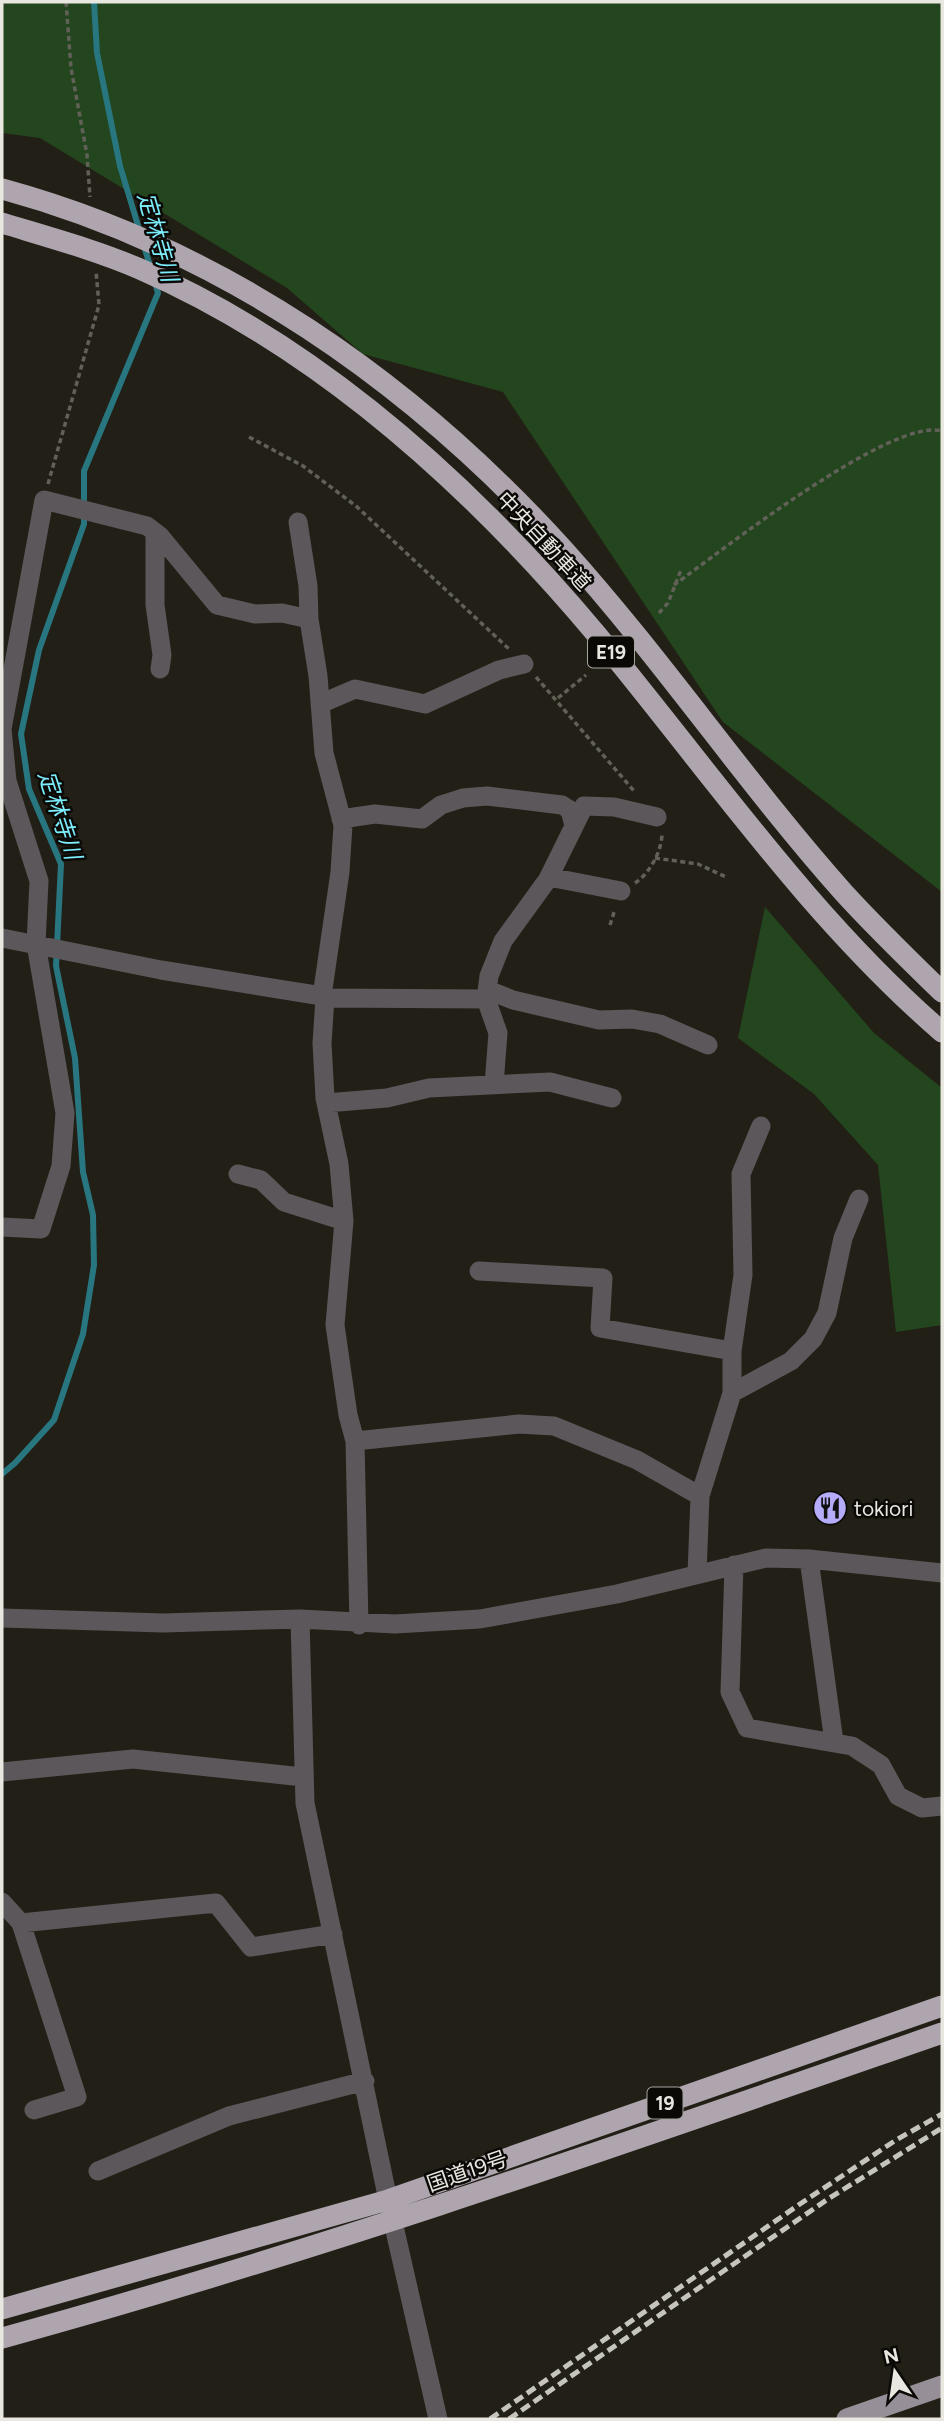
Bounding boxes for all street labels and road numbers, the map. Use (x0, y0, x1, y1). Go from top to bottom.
street label: 中央自動車道 (492, 486, 596, 596)
road number: E19 (588, 636, 634, 667)
road number: 19 (648, 2088, 682, 2118)
street label: 国道19号 (423, 2146, 511, 2196)

